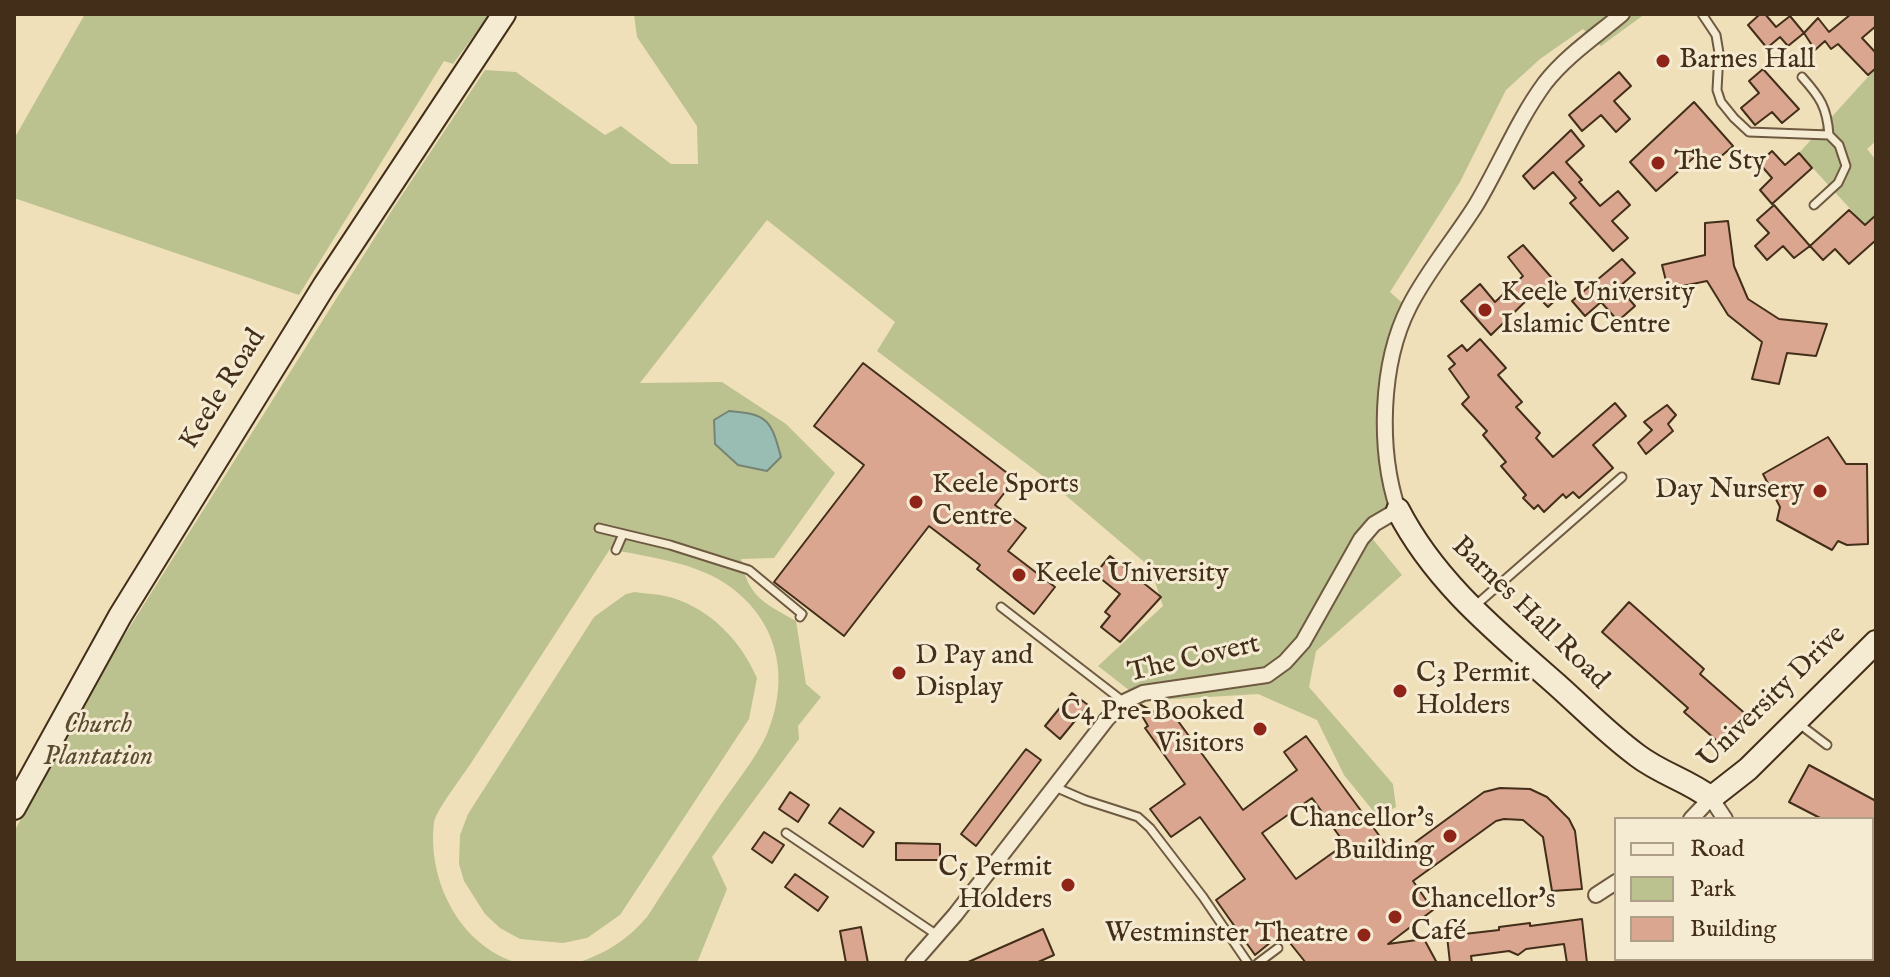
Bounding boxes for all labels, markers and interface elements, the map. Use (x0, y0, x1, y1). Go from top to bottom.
place label: Barnes Hall (1679, 44, 1815, 78)
marker: Barnes Hall (1654, 52, 1672, 70)
place label: The Sty (1674, 146, 1766, 180)
marker: The Sty (1649, 154, 1667, 172)
place label: Keele University Islamic Centre (1501, 277, 1695, 343)
marker: Keele University Islamic Centre (1476, 301, 1494, 319)
street label: Keele Road (174, 324, 274, 456)
place label: Keele Sports Centre (932, 469, 1079, 535)
place label: Day Nursery (1655, 474, 1804, 508)
marker: Day Nursery (1811, 482, 1829, 500)
marker: Keele Sports Centre (907, 493, 925, 511)
street label: Barnes Hall Road (1443, 531, 1615, 697)
place label: Keele University (1035, 558, 1229, 592)
marker: Keele University (1010, 566, 1028, 584)
street label: University Drive (1692, 619, 1854, 777)
street label: The Covert (1125, 629, 1263, 691)
place label: D Pay and Display (915, 640, 1033, 706)
place label: C3 Permit Holders (1416, 658, 1530, 724)
marker: D Pay and Display (890, 664, 908, 682)
marker: C3 Permit Holders (1391, 682, 1409, 700)
place label: C4 Pre-Booked Visitors (1061, 696, 1244, 762)
park label: Church Plantation (43, 709, 153, 775)
marker: C4 Pre-Booked Visitors (1251, 720, 1269, 738)
place label: Chancellor's Building (1289, 803, 1434, 869)
legend (1614, 817, 1874, 961)
marker: Chancellor's Building (1441, 827, 1459, 845)
text: Road (1690, 834, 1744, 865)
place label: C5 Permit Holders (938, 852, 1052, 918)
text: Park (1690, 874, 1736, 905)
marker: C5 Permit Holders (1059, 876, 1077, 894)
place label: Chancellor's Café (1411, 884, 1556, 950)
marker: Chancellor's Café (1386, 908, 1404, 926)
text: Building (1690, 914, 1776, 945)
place label: Westminster Theatre (1105, 918, 1348, 952)
marker: Westminster Theatre (1355, 926, 1373, 944)

